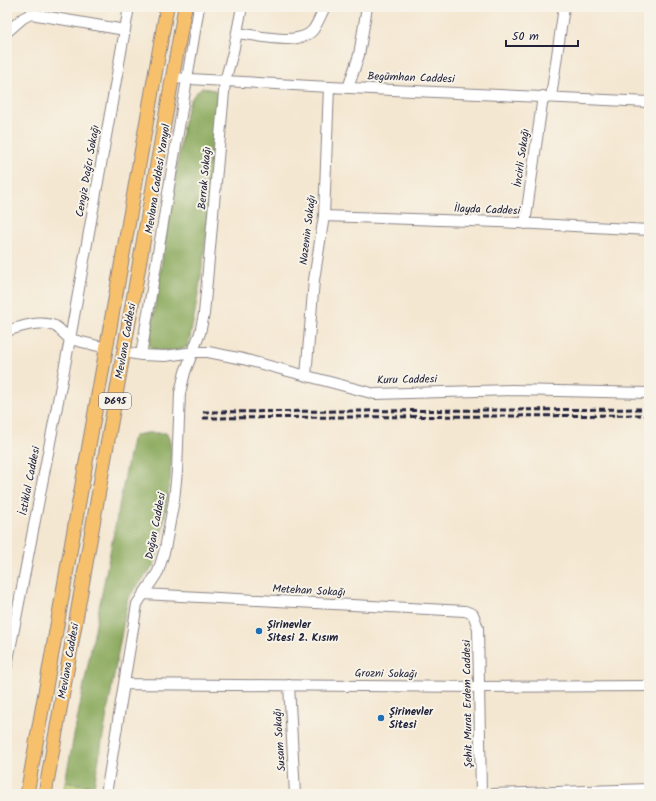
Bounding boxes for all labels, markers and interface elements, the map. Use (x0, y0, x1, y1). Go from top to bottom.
scale bar (506, 22, 578, 48)
text: 50 m (512, 27, 539, 46)
street label: Begümhan Caddesi (367, 67, 455, 89)
street label: Mevlana Caddesi Yanyol (140, 122, 176, 235)
street label: Cengiz Dağcı Sokağı (71, 123, 105, 218)
street label: İncirli Sokağı (509, 127, 535, 189)
street label: Berrak Sokağı (193, 146, 217, 210)
street label: Nazenin Sokağı (295, 194, 321, 266)
street label: İlayda Caddesi (453, 200, 521, 220)
street label: Mevlana Caddesi (110, 301, 142, 380)
street label: Kuru Caddesi (377, 370, 438, 390)
road number: D695 (99, 393, 131, 409)
street label: İstiklal Caddesi (14, 445, 46, 517)
street label: Doğan Caddesi (141, 491, 171, 561)
street label: Metehan Sokağı (272, 580, 346, 602)
place label: Şirinevler Sitesi 2. Kısım (267, 616, 338, 647)
street label: Mevlana Caddesi (53, 621, 85, 700)
marker: Şirinevler Sitesi 2. Kısım (254, 626, 264, 636)
street label: Şehit Murat Erdem Caddesi (458, 639, 478, 768)
street label: Grozni Sokağı (355, 664, 417, 684)
place label: Şirinevler Sitesi (389, 703, 434, 734)
street label: Susam Sokağı (269, 708, 291, 772)
marker: Şirinevler Sitesi (376, 713, 386, 723)

